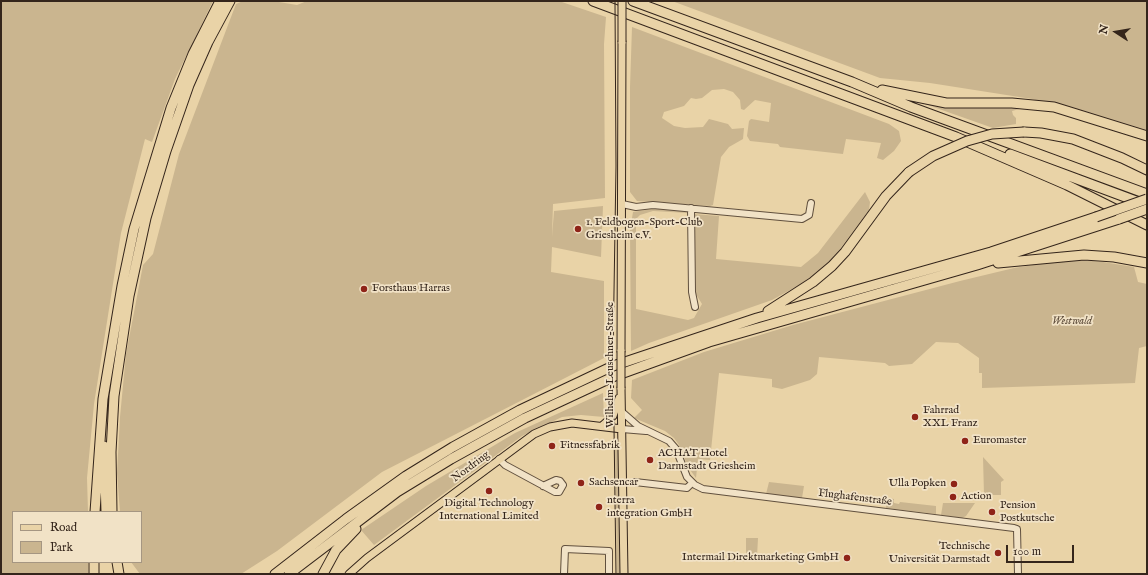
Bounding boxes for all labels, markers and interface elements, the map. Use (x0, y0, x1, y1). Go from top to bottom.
north arrow (1096, 12, 1136, 52)
text: N (1096, 23, 1112, 36)
place label: 1. Feldbogen-Sport-Club Griesheim e.V. (586, 216, 702, 242)
marker: 1. Feldbogen-Sport-Club Griesheim e.V. (573, 224, 583, 234)
place label: Forsthaus Harras (372, 282, 450, 296)
marker: Forsthaus Harras (359, 284, 369, 294)
street label: Wilhelm-Leuschner-Straße (604, 302, 618, 428)
park label: Westwald (1052, 315, 1092, 329)
place label: Fahrrad XXL Franz (923, 404, 978, 430)
marker: Fahrrad XXL Franz (910, 412, 920, 422)
place label: Euromaster (973, 434, 1026, 448)
marker: Euromaster (960, 436, 970, 446)
place label: Fitnessfabrik (560, 439, 620, 453)
marker: Fitnessfabrik (547, 441, 557, 451)
place label: ACHAT Hotel Darmstadt Griesheim (658, 447, 755, 473)
street label: Nordring (450, 449, 492, 485)
marker: ACHAT Hotel Darmstadt Griesheim (645, 455, 655, 465)
place label: Sachsencar (589, 476, 638, 490)
place label: Ulla Popken (889, 477, 946, 491)
marker: Sachsencar (576, 478, 586, 488)
marker: Ulla Popken (949, 479, 959, 489)
marker: Digital Technology International Limited (484, 486, 494, 496)
street label: Flughafenstraße (817, 487, 893, 509)
place label: Action (961, 490, 992, 504)
marker: Action (948, 492, 958, 502)
place label: nterra integration GmbH (607, 494, 693, 520)
place label: Digital Technology International Limited (439, 497, 539, 523)
place label: Pension Postkutsche (1000, 499, 1055, 525)
marker: nterra integration GmbH (594, 502, 604, 512)
marker: Pension Postkutsche (987, 507, 997, 517)
legend (12, 511, 142, 563)
text: Road (50, 520, 77, 535)
scale bar (1008, 537, 1076, 563)
text: Park (50, 540, 73, 555)
place label: Technische Universität Darmstadt (889, 540, 990, 566)
text: 100 m (1013, 544, 1041, 559)
marker: Technische Universität Darmstadt (993, 548, 1003, 558)
place label: Intermail Direktmarketing GmbH (682, 551, 839, 565)
marker: Intermail Direktmarketing GmbH (842, 553, 852, 563)

